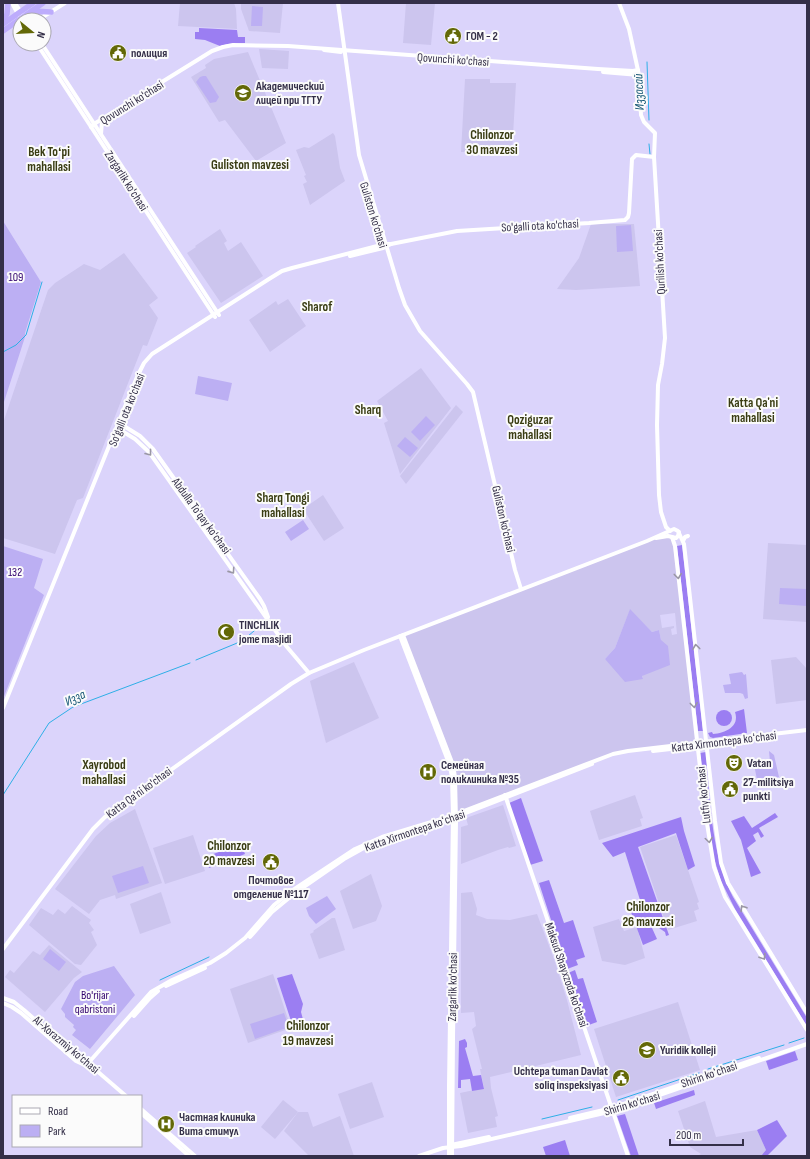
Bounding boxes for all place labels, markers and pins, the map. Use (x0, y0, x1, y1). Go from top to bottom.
public building icon: ГОМ - 2 (443, 26, 463, 46)
place label: ГОМ - 2 (466, 29, 498, 44)
public building icon: полиция (108, 43, 128, 63)
place label: полиция (131, 46, 167, 61)
place label: Академический лицей при ТГТУ (255, 79, 324, 108)
school or university icon: Академический лицей при ТГТУ (233, 83, 253, 103)
place label: TINCHLIK jome masjidi (238, 618, 292, 647)
mosque icon: TINCHLIK jome masjidi (216, 622, 236, 642)
theatre icon: Vatan (724, 753, 744, 773)
place label: Vatan (747, 756, 772, 771)
place label: Семейная поликлиника №35 (441, 758, 519, 787)
hospital icon: Семейная поликлиника №35 (418, 762, 438, 782)
place label: 27-militsiya punkti (743, 775, 794, 804)
public building icon: 27-militsiya punkti (720, 779, 740, 799)
public building icon: Почтовое отделение №117 (261, 852, 281, 872)
place label: Почтовое отделение №117 (234, 873, 309, 902)
school or university icon: Yuridik kolleji (637, 1040, 657, 1060)
place label: Yuridik kolleji (660, 1043, 716, 1058)
place label: Uchtepa tuman Davlat soliq inspeksiyasi (514, 1064, 608, 1093)
public building icon: Uchtepa tuman Davlat soliq inspeksiyasi (611, 1068, 631, 1088)
place label: Частная клиника Вита стимул (179, 1110, 256, 1139)
hospital icon: Частная клиника Вита стимул (156, 1114, 176, 1134)

